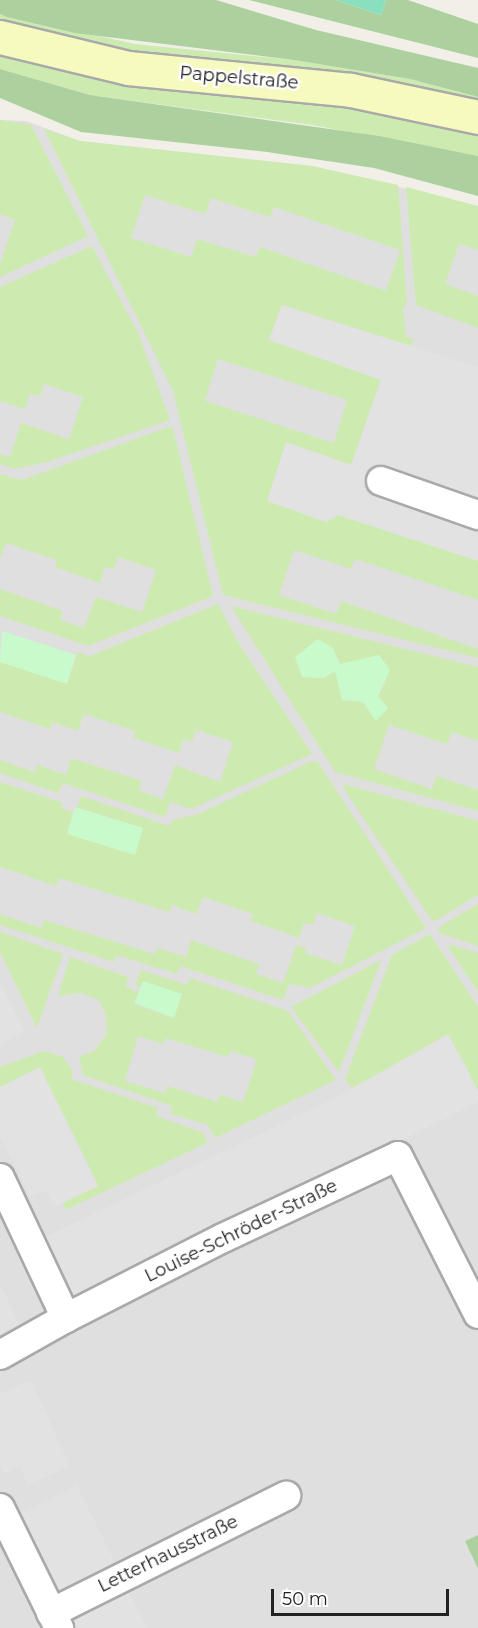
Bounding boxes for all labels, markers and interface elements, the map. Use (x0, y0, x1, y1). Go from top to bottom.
street label: Pappelstraße (179, 62, 299, 94)
street label: Louise-Schröder-Straße (141, 1175, 341, 1287)
street label: Letterhausstraße (94, 1511, 242, 1597)
scale bar (274, 1577, 452, 1615)
text: 50 m (282, 1588, 328, 1610)

